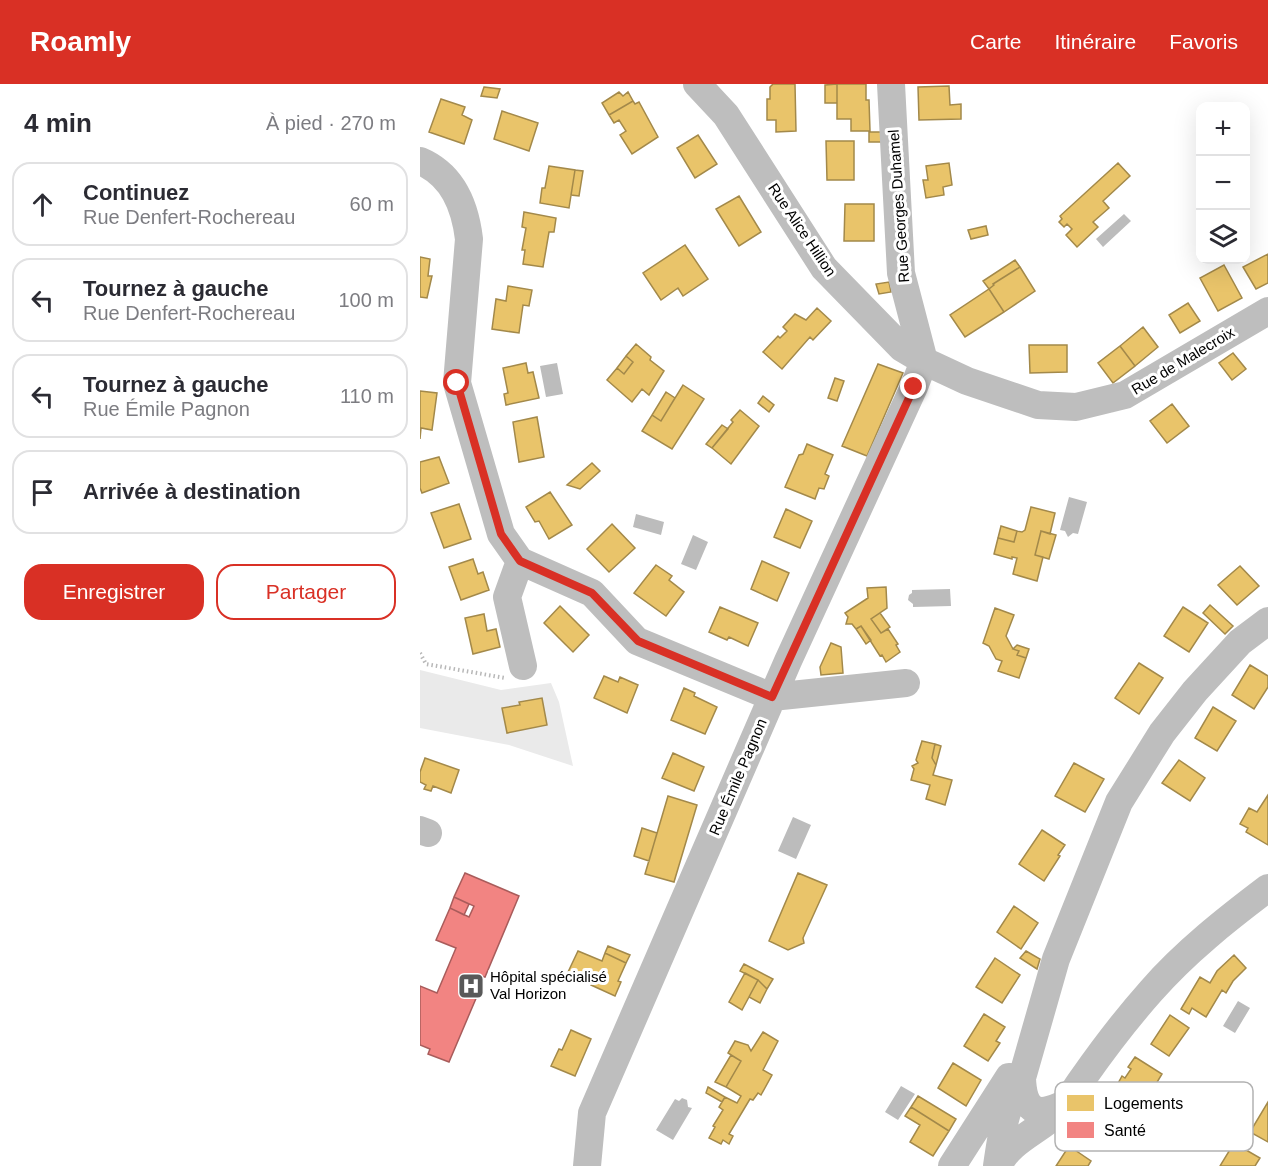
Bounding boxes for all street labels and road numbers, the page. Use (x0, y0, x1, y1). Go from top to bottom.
street label: Rue Georges Duhamel (885, 129, 912, 283)
street label: Rue Alice Hillion (765, 180, 840, 279)
street label: Rue de Malecroix (1128, 323, 1238, 398)
street label: Rue Émile Pagnon (705, 716, 770, 838)

